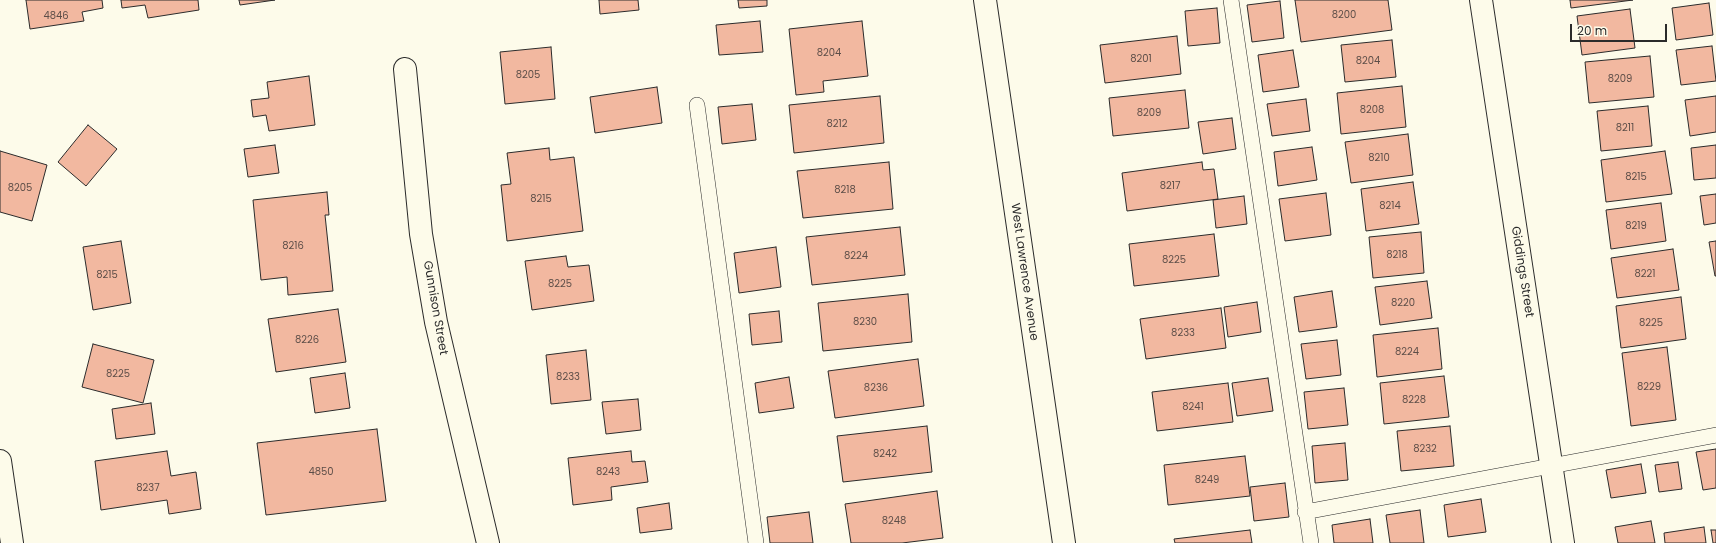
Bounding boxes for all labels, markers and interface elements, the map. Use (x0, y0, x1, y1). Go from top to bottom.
house number: 8200 (1332, 9, 1356, 21)
house number: 4846 (43, 10, 69, 22)
scale bar (1572, 16, 1669, 42)
text: 20 m (1577, 22, 1607, 39)
house number: 8204 (817, 47, 841, 59)
house number: 8201 (1130, 53, 1152, 65)
house number: 8204 (1356, 55, 1380, 67)
house number: 8205 (516, 69, 540, 81)
house number: 8209 (1608, 73, 1632, 85)
house number: 8208 (1360, 104, 1384, 116)
house number: 8209 (1137, 107, 1161, 119)
house number: 8212 (826, 118, 848, 130)
house number: 8211 (1616, 122, 1634, 134)
house number: 8210 (1368, 152, 1390, 164)
house number: 8215 (1625, 171, 1647, 183)
house number: 8217 (1160, 180, 1180, 192)
house number: 8205 (8, 182, 32, 194)
house number: 8218 (834, 184, 856, 196)
house number: 8215 (530, 193, 552, 205)
house number: 8214 (1379, 200, 1401, 212)
street label: West Lawrence Avenue (1007, 202, 1041, 342)
house number: 8219 (1625, 220, 1647, 232)
street label: Giddings Street (1508, 226, 1536, 318)
house number: 8216 (282, 240, 304, 252)
house number: 8218 (1386, 249, 1408, 261)
house number: 8224 (844, 250, 868, 262)
house number: 8225 (1162, 254, 1186, 266)
street label: Gunnison Street (420, 260, 450, 356)
house number: 8221 (1634, 268, 1656, 280)
house number: 8215 (96, 269, 118, 281)
house number: 8225 (548, 278, 572, 290)
house number: 8220 (1391, 297, 1415, 309)
house number: 8230 (853, 316, 877, 328)
house number: 8225 (1639, 317, 1663, 329)
house number: 8233 (1171, 327, 1195, 339)
house number: 8226 (295, 334, 319, 346)
house number: 8224 (1395, 346, 1419, 358)
house number: 8225 (106, 368, 130, 380)
house number: 8233 (556, 371, 580, 383)
house number: 8229 (1637, 381, 1661, 393)
house number: 8236 (864, 382, 888, 394)
house number: 8228 (1402, 394, 1426, 406)
house number: 8241 (1182, 401, 1204, 413)
house number: 8232 (1413, 443, 1437, 455)
house number: 8242 (873, 448, 897, 460)
house number: 4850 (308, 466, 334, 478)
house number: 8243 (596, 466, 620, 478)
house number: 8249 (1195, 474, 1219, 486)
house number: 8237 (136, 482, 160, 494)
house number: 8248 (882, 515, 906, 527)

